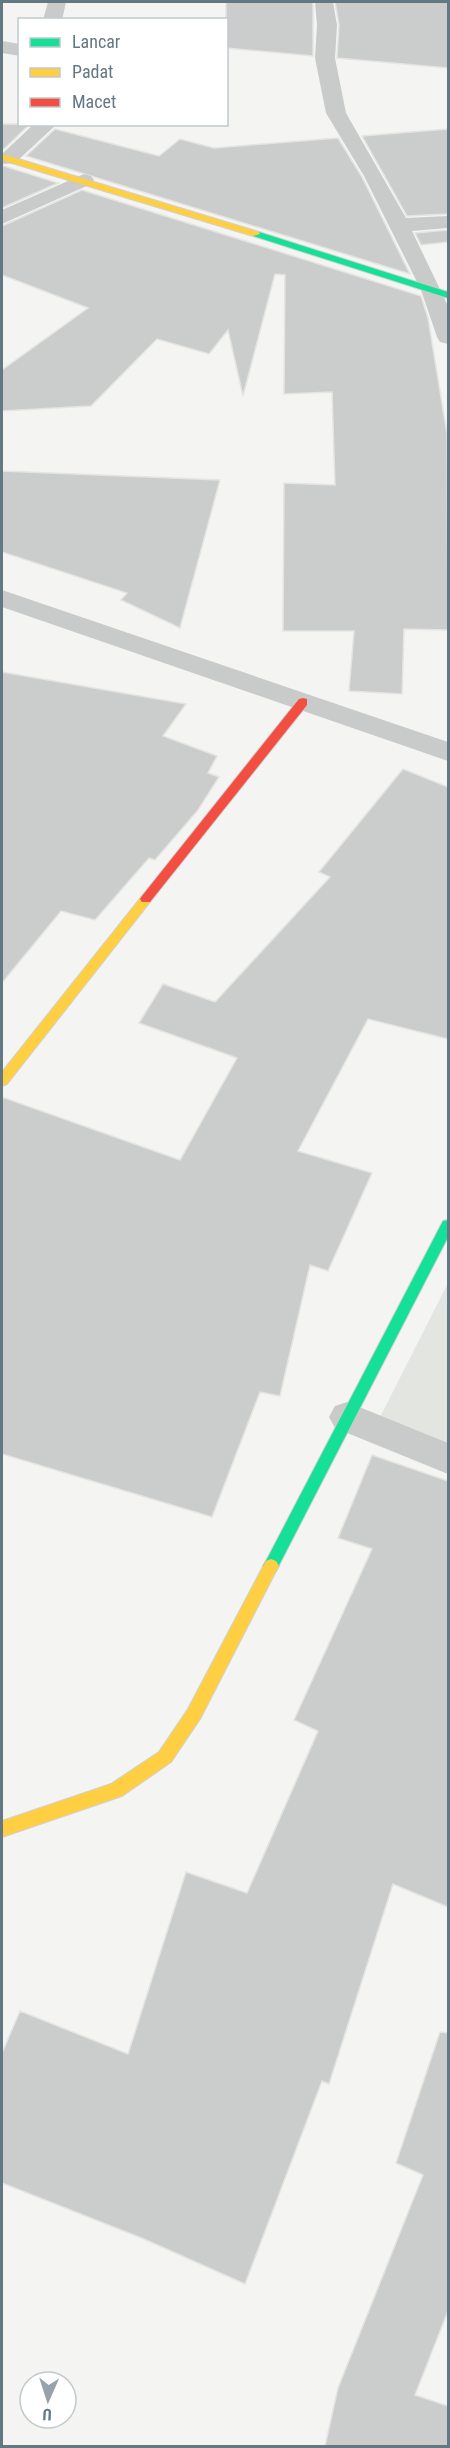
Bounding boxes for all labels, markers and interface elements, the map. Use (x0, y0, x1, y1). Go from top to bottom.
legend (18, 18, 228, 126)
text: Lancar (72, 31, 121, 52)
text: Padat (72, 61, 113, 82)
text: Macet (72, 91, 116, 112)
north arrow (18, 2370, 78, 2430)
text: U (42, 2405, 52, 2424)

